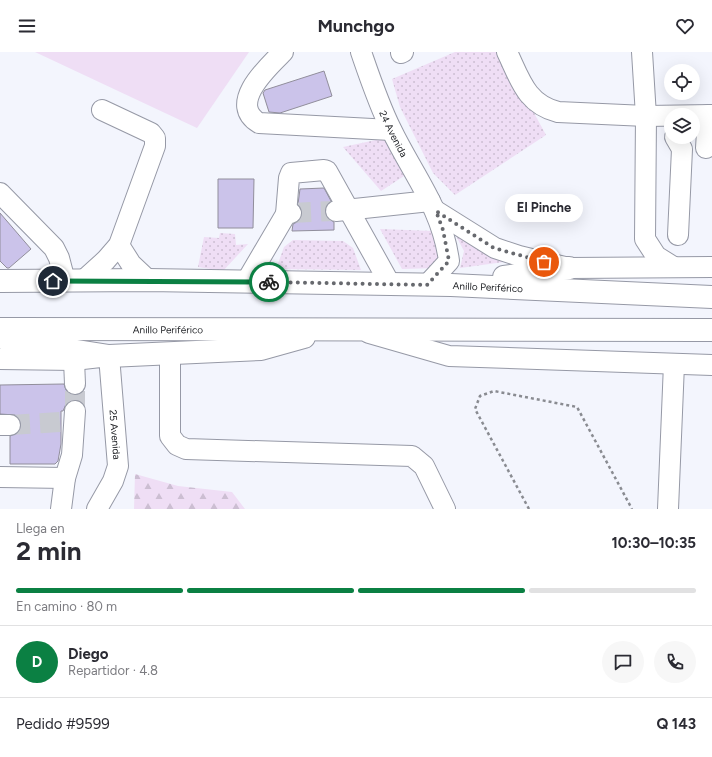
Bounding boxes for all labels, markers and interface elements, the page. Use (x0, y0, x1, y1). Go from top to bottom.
icon: menu (16, 15, 38, 37)
text: Munchgo (317, 15, 395, 37)
icon: heart (674, 15, 696, 37)
map controls (664, 64, 700, 144)
button: locate (664, 64, 700, 100)
button: layers (664, 108, 700, 144)
street label: 24 Avenida (376, 109, 410, 159)
callout: El Pinche (505, 194, 583, 222)
text: El Pinche (517, 200, 571, 215)
pin (527, 245, 561, 279)
icon: bag (533, 251, 555, 273)
courier (249, 262, 289, 302)
pin (36, 264, 70, 298)
icon: home (42, 270, 64, 292)
icon: bike (258, 271, 280, 293)
street label: Anillo Periférico (452, 279, 524, 295)
street label: Anillo Periférico (133, 323, 203, 336)
street label: 25 Avenida (106, 409, 123, 460)
text: Llega en (16, 521, 65, 536)
text: 10:30–10:35 (612, 534, 696, 552)
text: 2 min (16, 535, 82, 567)
text: En camino · 80 m (16, 599, 117, 614)
button: chat (602, 641, 644, 683)
button: phone (654, 641, 696, 683)
text: Diego (68, 645, 108, 663)
text: D (32, 653, 42, 671)
text: Repartidor · 4.8 (68, 663, 158, 678)
text: Pedido #9599 (16, 715, 110, 733)
text: Q 143 (656, 715, 696, 733)

